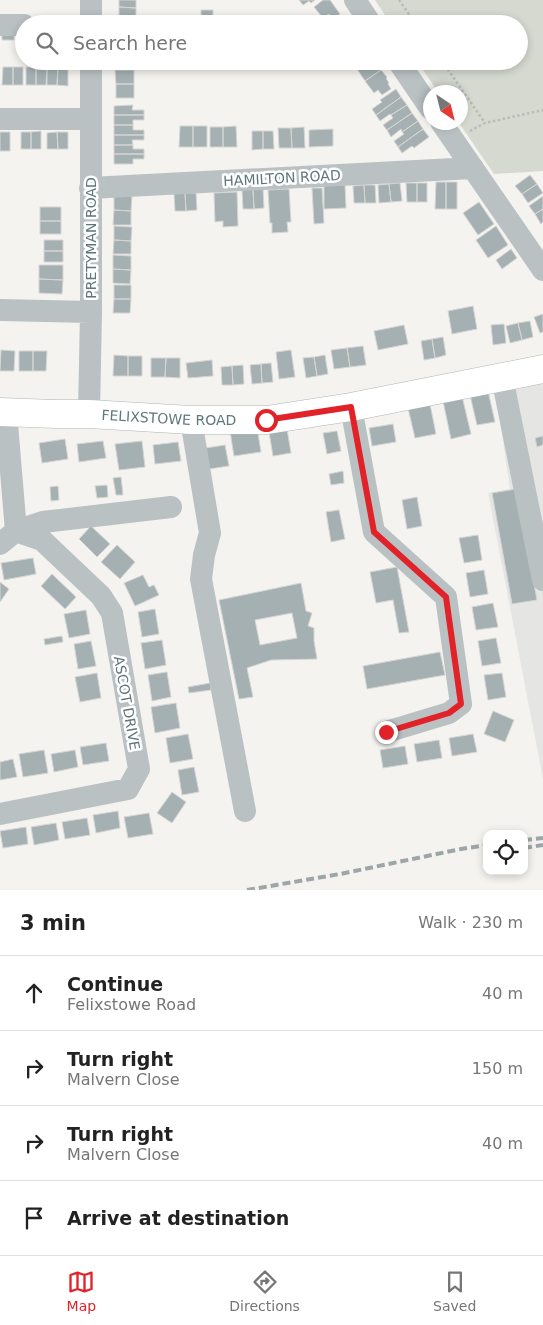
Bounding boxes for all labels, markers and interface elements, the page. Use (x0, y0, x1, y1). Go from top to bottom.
search box (15, 15, 528, 70)
icon: search (33, 29, 61, 57)
text: Search here (73, 32, 187, 54)
north arrow (423, 85, 468, 130)
street label: HAMILTON ROAD (223, 167, 341, 189)
street label: PRETYMAN ROAD (83, 177, 99, 299)
street label: FELIXSTOWE ROAD (101, 407, 236, 428)
route start (255, 409, 278, 432)
street label: ASCOT DRIVE (111, 655, 143, 751)
route end (375, 721, 398, 744)
map controls (483, 830, 528, 875)
button: locate (483, 830, 528, 875)
text: 3 min (20, 911, 86, 935)
text: Walk · 230 m (418, 913, 523, 932)
text: Continue (67, 973, 163, 995)
icon: ahead (20, 979, 48, 1007)
text: 40 m (482, 984, 523, 1003)
text: Felixstowe Road (67, 995, 196, 1014)
text: Turn right (67, 1048, 173, 1070)
icon: right (20, 1054, 48, 1082)
text: 150 m (472, 1059, 523, 1078)
text: Malvern Close (67, 1070, 179, 1089)
text: Turn right (67, 1123, 173, 1145)
icon: right (20, 1129, 48, 1157)
text: 40 m (482, 1134, 523, 1153)
text: Malvern Close (67, 1145, 179, 1164)
icon: arrive (20, 1204, 48, 1232)
text: Arrive at destination (67, 1207, 289, 1229)
tab: Map (67, 1268, 96, 1314)
tab: Directions (229, 1268, 300, 1314)
tab: Saved (433, 1268, 476, 1314)

